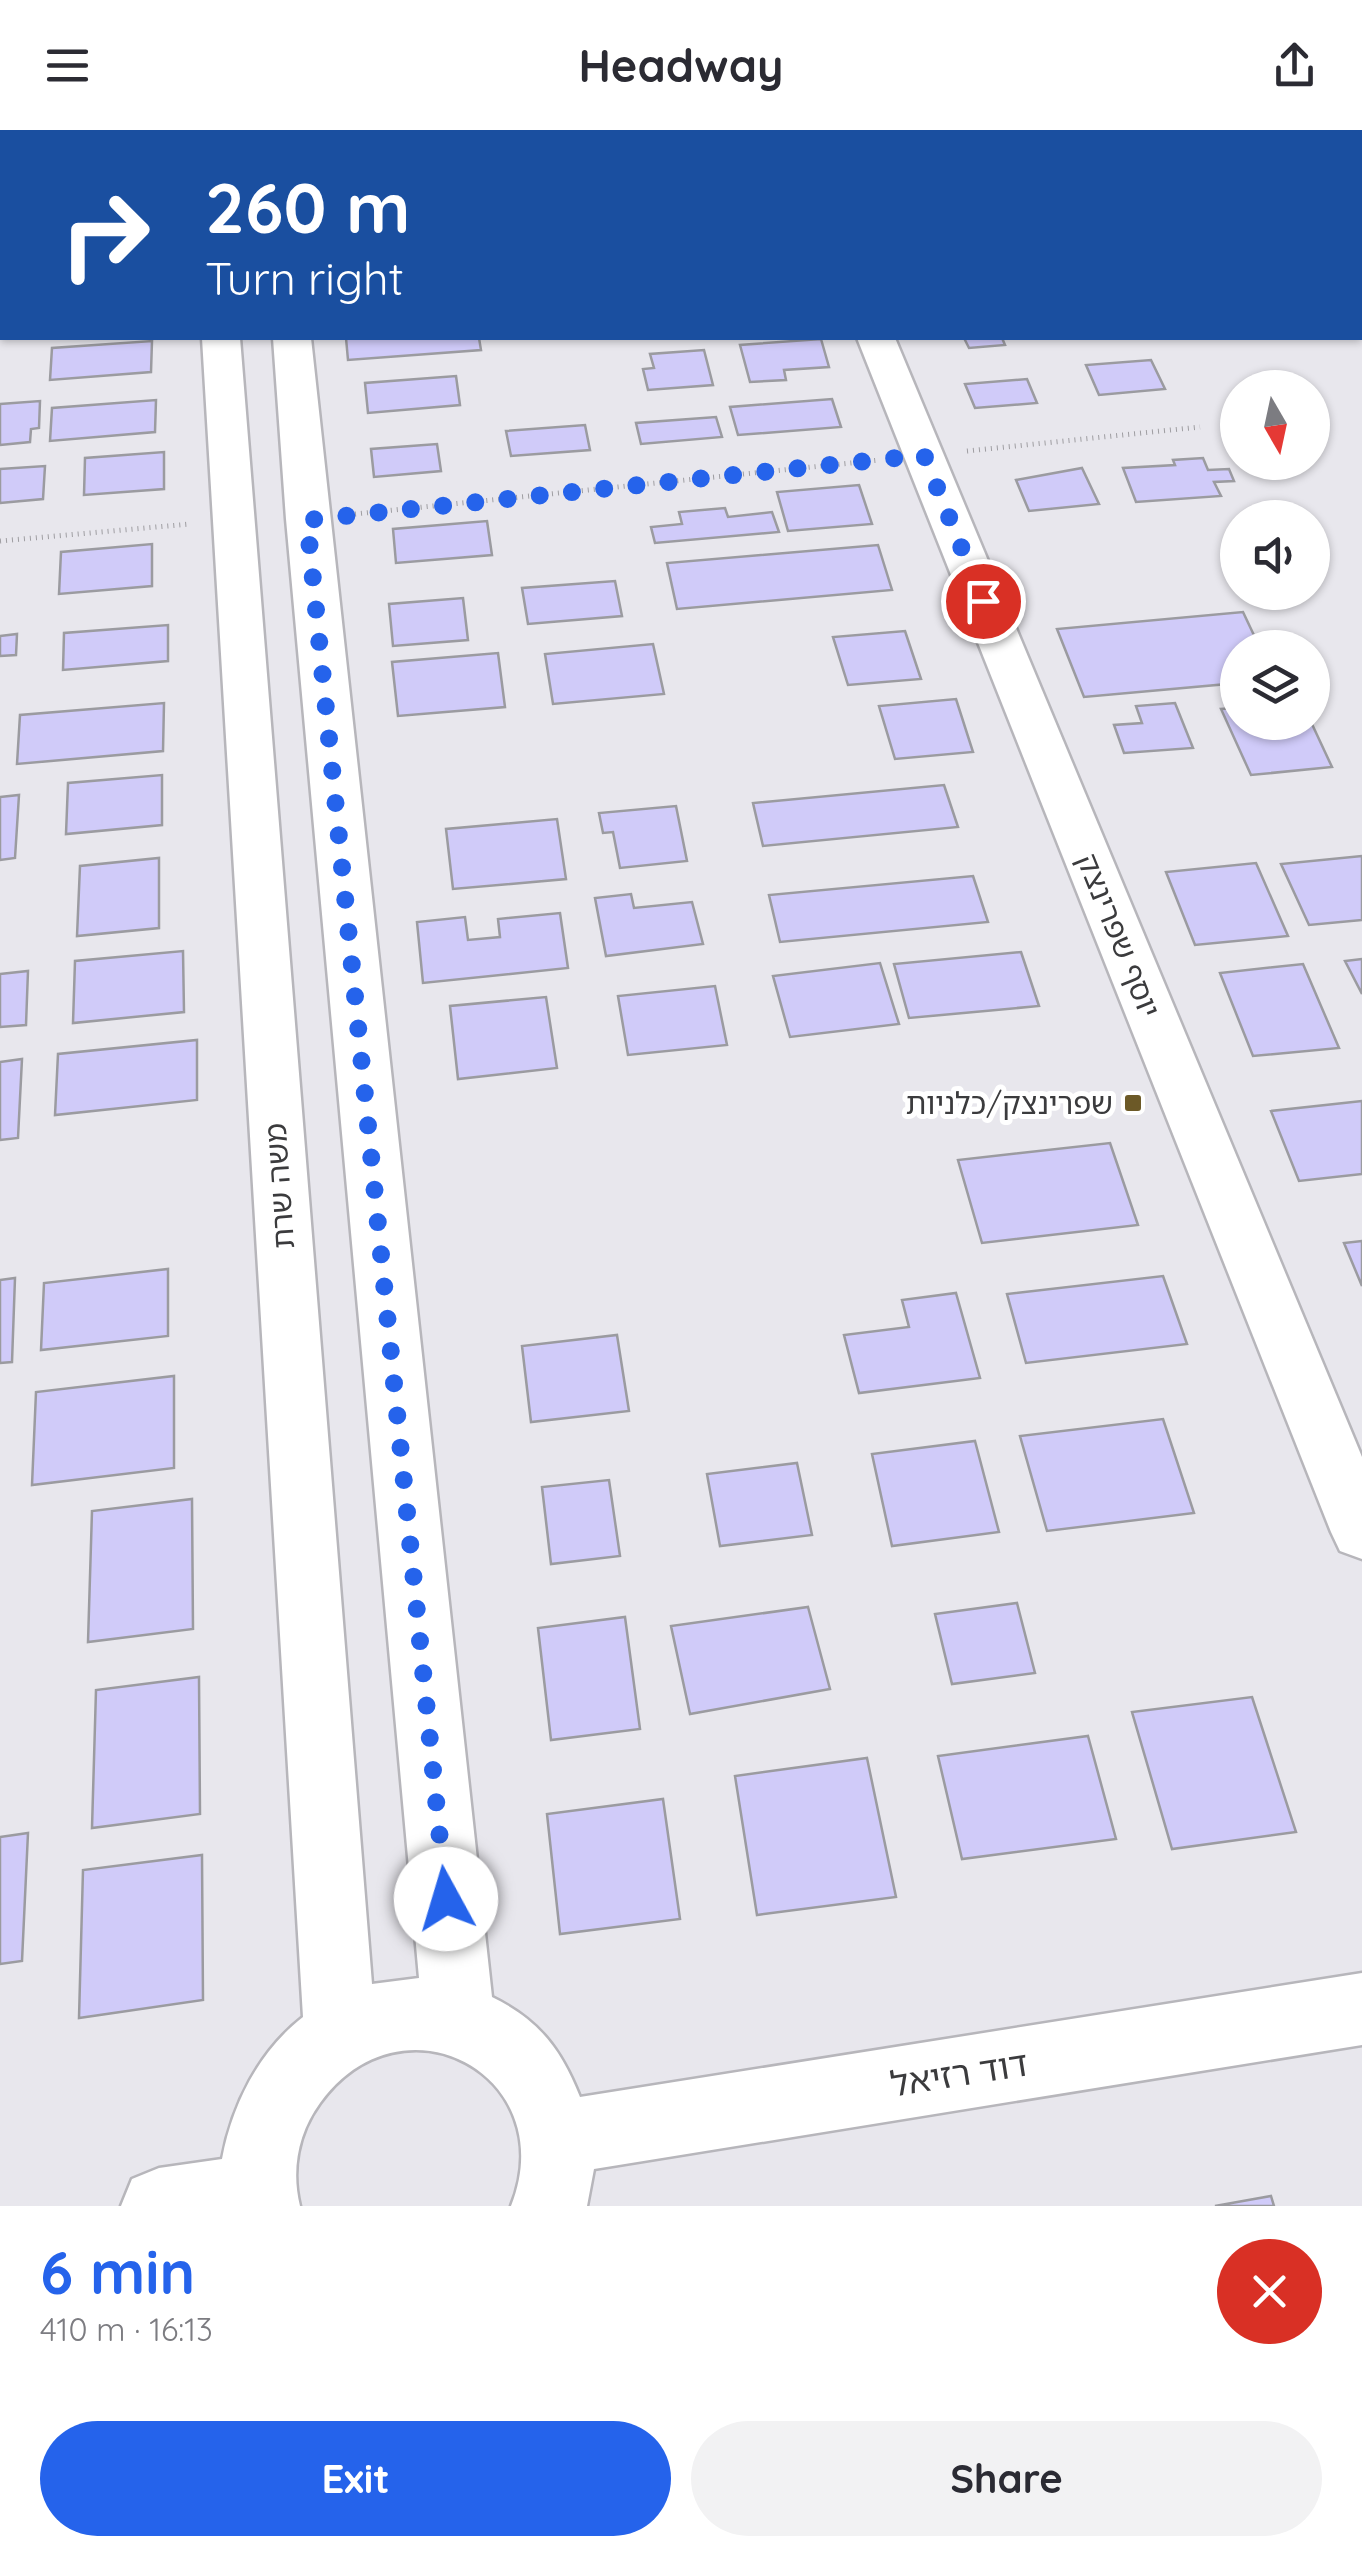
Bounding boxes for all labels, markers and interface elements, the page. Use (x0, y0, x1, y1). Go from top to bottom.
text: Headway (578, 37, 784, 93)
icon: menu (40, 38, 95, 93)
icon: share (1267, 38, 1322, 93)
text: 260 m (205, 163, 411, 251)
icon: right (40, 170, 170, 300)
text: Turn right (205, 250, 404, 306)
north arrow (1220, 370, 1330, 480)
map controls (1220, 370, 1330, 740)
button: sound (1220, 500, 1330, 610)
pin (941, 559, 1026, 644)
icon: arrive (956, 574, 1011, 629)
button: layers (1220, 630, 1330, 740)
street label: יוסף שפרינצק (1069, 847, 1169, 1023)
place label: שפרינצק/כלניות (906, 1084, 1113, 1122)
marker: שפרינצק/כלניות (1122, 1092, 1144, 1114)
street label: משה שרת (256, 1122, 302, 1250)
position arrow (394, 1847, 498, 1951)
street label: דוד רזיאל (887, 2040, 1031, 2106)
text: 6 min (40, 2234, 195, 2309)
button: close (1217, 2239, 1322, 2344)
text: 410 m · 16:13 (40, 2309, 213, 2349)
button: Exit (40, 2421, 671, 2536)
button: Share (691, 2421, 1322, 2536)

